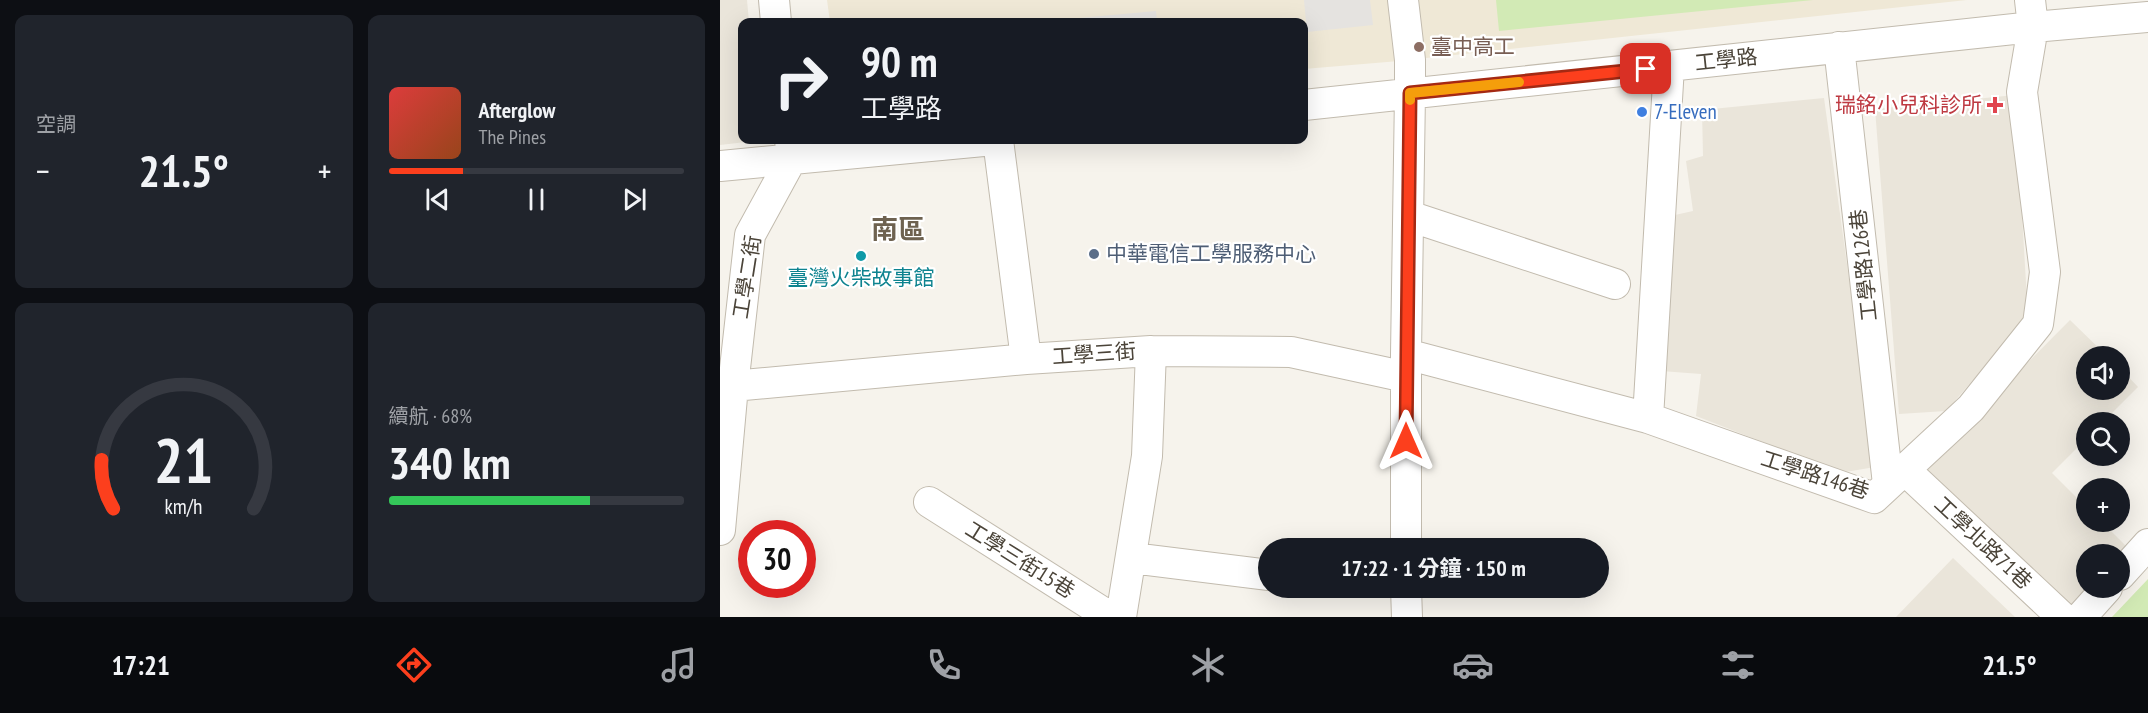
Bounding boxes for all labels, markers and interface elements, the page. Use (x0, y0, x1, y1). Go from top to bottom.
place label: 臺中高工 (1431, 33, 1515, 60)
text: 90 m (861, 34, 938, 89)
marker: 臺中高工 (1412, 40, 1426, 54)
icon: right (762, 42, 840, 120)
pin (1620, 43, 1671, 94)
street label: 工學路 (1693, 43, 1759, 76)
icon: arrive (1629, 52, 1662, 85)
text: 工學路 (861, 91, 942, 125)
place label: 瑞銘小兒科診所 (1835, 91, 1982, 118)
text: Afterglow (479, 96, 555, 124)
marker: 瑞銘小兒科診所 (1986, 96, 2004, 114)
place label: 7-Eleven (1654, 98, 1717, 125)
marker: 7-Eleven (1635, 105, 1649, 119)
text: 空調 (36, 111, 76, 137)
text: The Pines (479, 124, 546, 150)
text: 21.5° (139, 141, 229, 199)
text: − (36, 149, 50, 192)
text: + (318, 149, 331, 192)
icon: previous (421, 183, 454, 216)
icon: pause (520, 183, 553, 216)
icon: next (618, 183, 651, 216)
street label: 工學路126巷 (1844, 208, 1883, 322)
district label: 南區 (871, 212, 925, 246)
street label: 工學二街 (727, 233, 766, 321)
place label: 中華電信工學服務中心 (1106, 240, 1316, 267)
marker: 中華電信工學服務中心 (1087, 247, 1101, 261)
marker: 臺灣火柴故事館 (854, 249, 868, 263)
place label: 臺灣火柴故事館 (788, 264, 935, 291)
street label: 工學三街 (1051, 337, 1137, 370)
map controls (2076, 346, 2130, 598)
button: sound (2076, 346, 2130, 400)
text: 續航 · 68% (389, 403, 472, 429)
position arrow (1374, 409, 1438, 473)
button: search (2076, 412, 2130, 466)
text: 21 (154, 419, 214, 500)
text: 340 km (389, 433, 511, 491)
street label: 工學路146巷 (1758, 444, 1873, 505)
button: + (2076, 478, 2130, 532)
street label: 工學北路71巷 (1929, 491, 2038, 595)
text: km/h (165, 493, 203, 521)
street label: 工學三街15巷 (961, 515, 1080, 604)
speed limit sign: 30 (738, 520, 816, 598)
button: − (2076, 544, 2130, 598)
text: 17:22 · 1 分鐘 · 150 m (1341, 554, 1526, 582)
icon: directions (393, 644, 435, 686)
icon: music (658, 644, 700, 686)
icon: phone (923, 644, 965, 686)
icon: climate (1187, 644, 1229, 686)
icon: car (1452, 644, 1494, 686)
icon: filters (1717, 644, 1759, 686)
text: 17:21 (111, 648, 170, 682)
text: 21.5° (1982, 648, 2036, 682)

